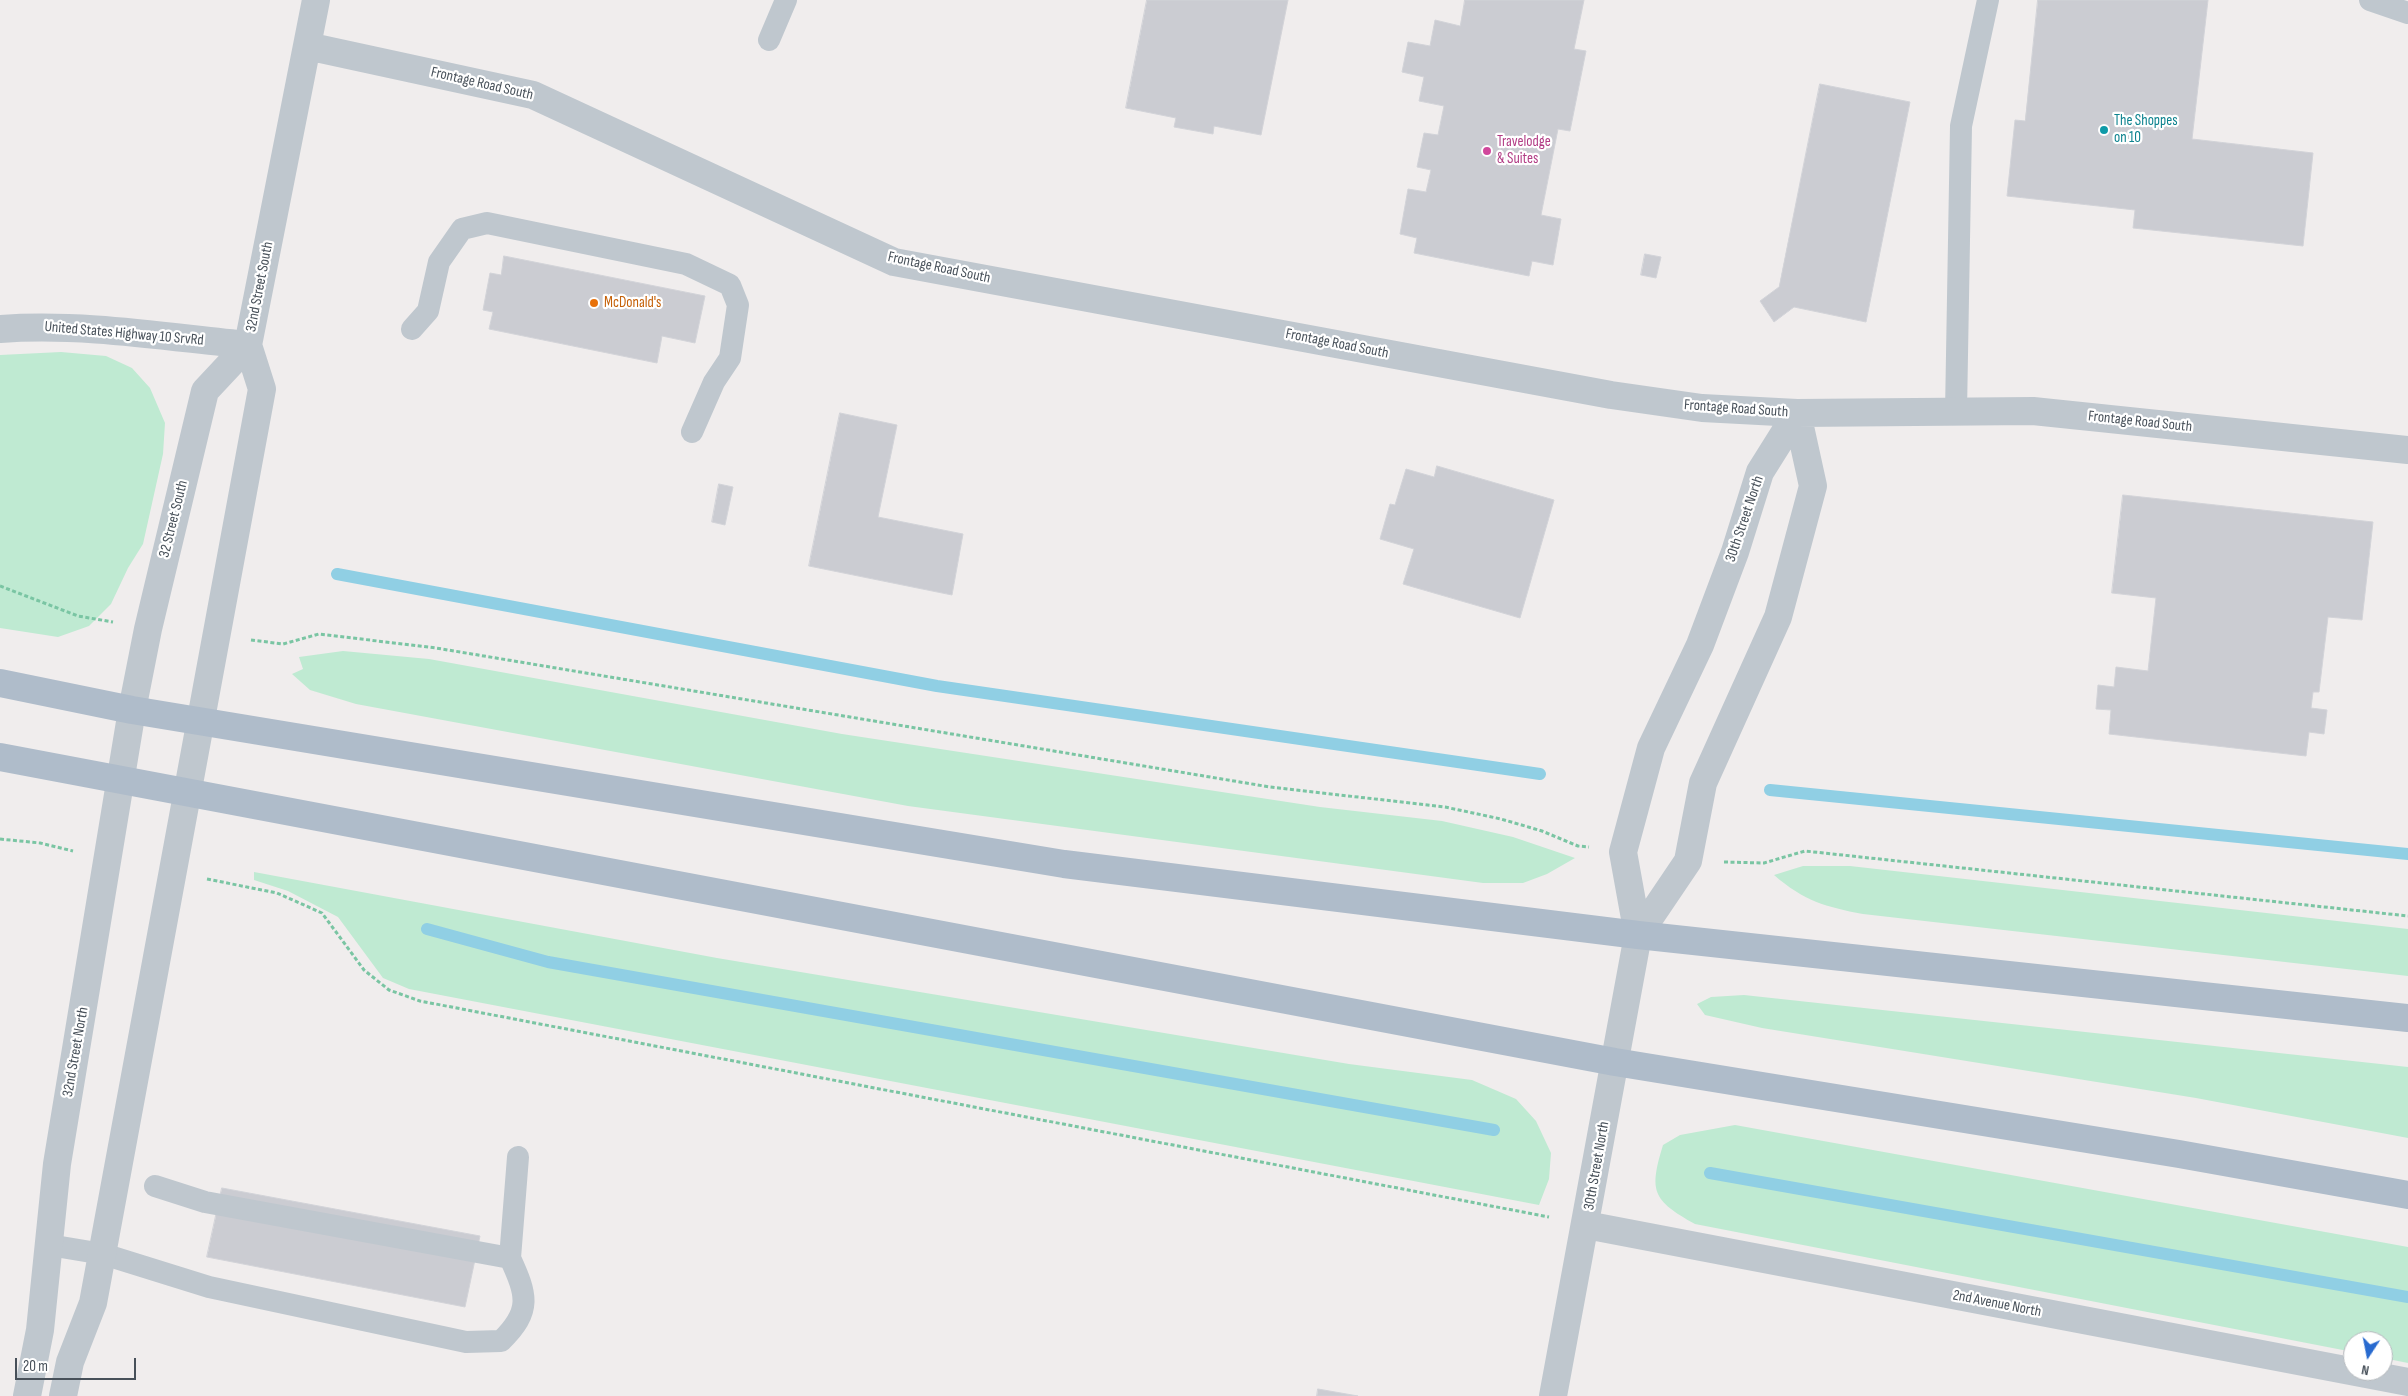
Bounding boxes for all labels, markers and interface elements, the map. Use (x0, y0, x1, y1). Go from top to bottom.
street label: Frontage Road South (429, 63, 535, 105)
place label: The Shoppes on 10 (2114, 112, 2178, 147)
marker: The Shoppes on 10 (2098, 124, 2110, 136)
place label: Travelodge & Suites (1497, 133, 1551, 168)
marker: Travelodge & Suites (1481, 145, 1493, 157)
street label: 32nd Street South (242, 240, 278, 334)
street label: Frontage Road South (886, 248, 992, 288)
place label: McDonald's (604, 294, 661, 312)
marker: McDonald's (588, 297, 600, 309)
street label: United States Highway 10 SrvRd (44, 318, 204, 350)
street label: Frontage Road South (1284, 325, 1390, 363)
street label: Frontage Road South (1683, 396, 1789, 422)
street label: Frontage Road South (2087, 408, 2193, 436)
street label: 30th Street North (1722, 474, 1768, 564)
street label: 32 Street South (156, 479, 192, 559)
street label: 32nd Street North (59, 1006, 93, 1098)
street label: 30th Street North (1580, 1120, 1614, 1212)
street label: 2nd Avenue North (1951, 1287, 2043, 1321)
north arrow (2343, 1331, 2393, 1381)
scale bar (18, 1348, 139, 1380)
text: 20 m (23, 1357, 48, 1376)
text: N (2360, 1361, 2371, 1379)

